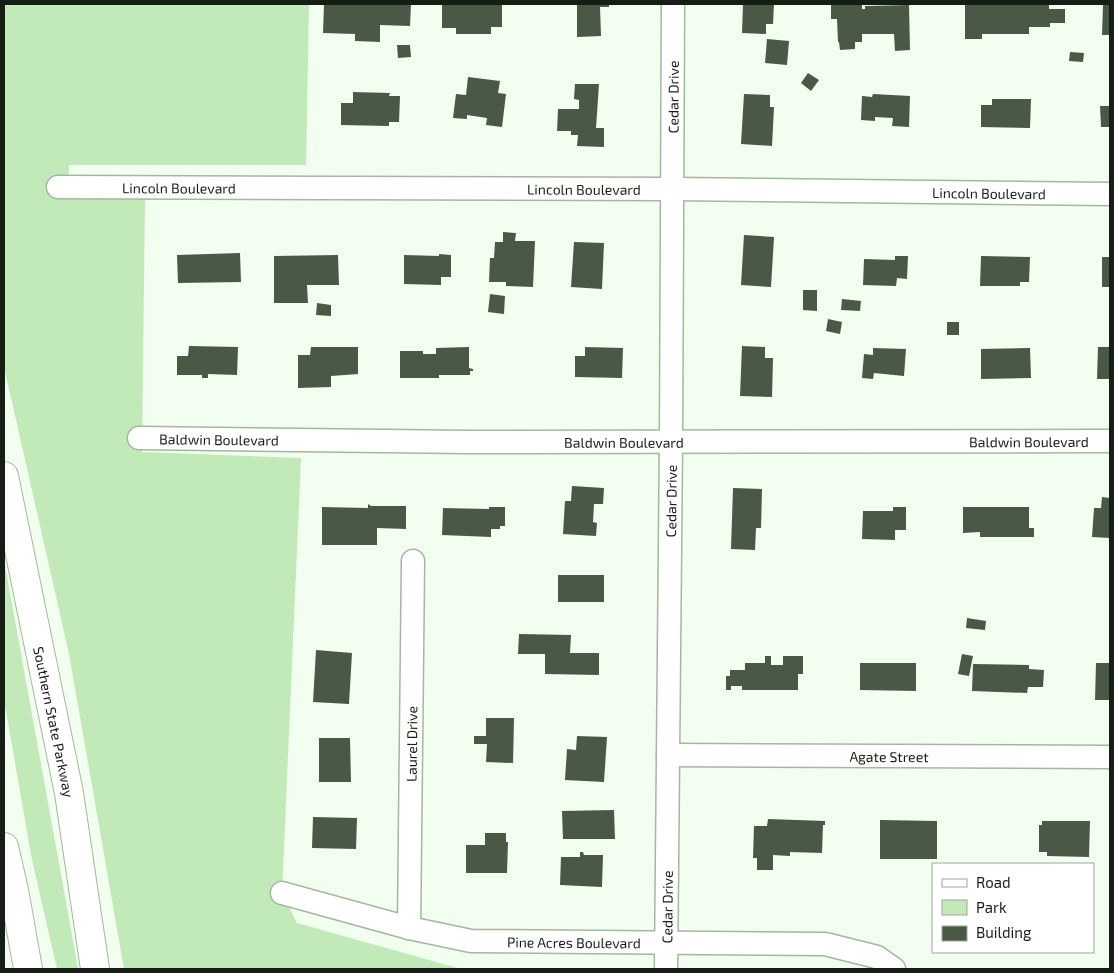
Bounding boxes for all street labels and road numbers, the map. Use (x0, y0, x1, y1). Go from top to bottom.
street label: Cedar Drive (664, 61, 681, 134)
street label: Lincoln Boulevard (122, 179, 236, 196)
street label: Lincoln Boulevard (527, 180, 641, 197)
street label: Lincoln Boulevard (932, 183, 1046, 202)
street label: Baldwin Boulevard (159, 430, 279, 448)
street label: Baldwin Boulevard (564, 433, 684, 450)
street label: Baldwin Boulevard (969, 433, 1089, 450)
street label: Cedar Drive (662, 464, 679, 538)
street label: Southern State Parkway (31, 645, 78, 799)
street label: Laurel Drive (402, 706, 420, 782)
street label: Agate Street (849, 747, 929, 765)
street label: Cedar Drive (658, 870, 675, 944)
street label: Pine Acres Boulevard (507, 933, 641, 951)

